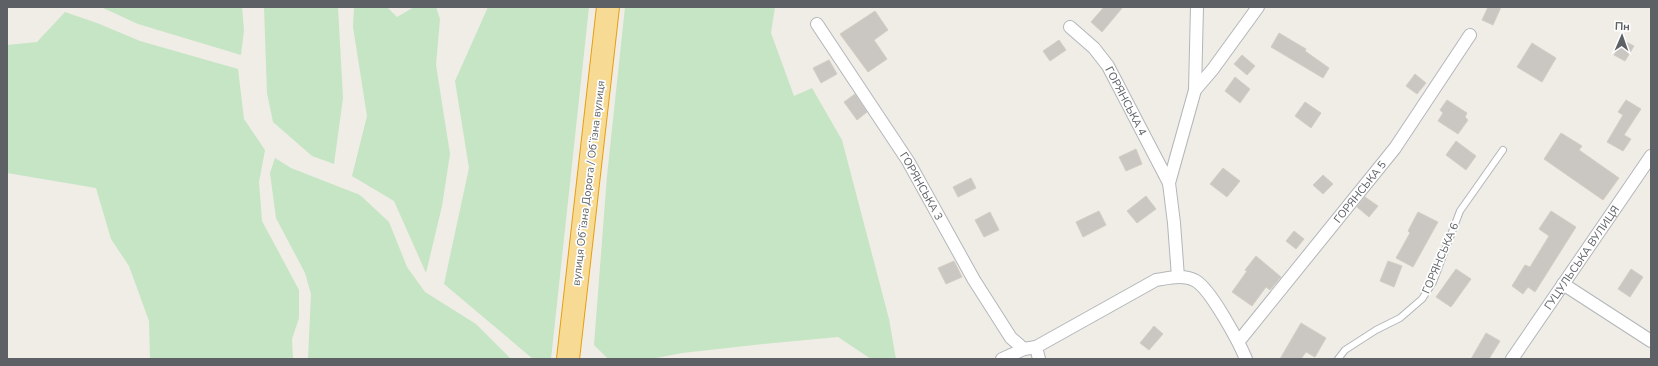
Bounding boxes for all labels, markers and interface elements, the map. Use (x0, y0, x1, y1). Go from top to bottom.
north arrow (1602, 16, 1642, 56)
text: Пн (1615, 19, 1630, 34)
street label: ГОРЯНСЬКА 4 (1102, 64, 1150, 139)
street label: вулиця Обʼїзна Дорога / Обʼїзна вулиця (568, 80, 609, 286)
street label: ГОРЯНСЬКА 3 (896, 149, 946, 223)
street label: ГОРЯНСЬКА 5 (1330, 157, 1390, 226)
street label: ГУЦУЛЬСЬКА ВУЛИЦЯ (1541, 203, 1623, 313)
street label: ГОРЯНСЬКА 6 (1419, 220, 1462, 296)

